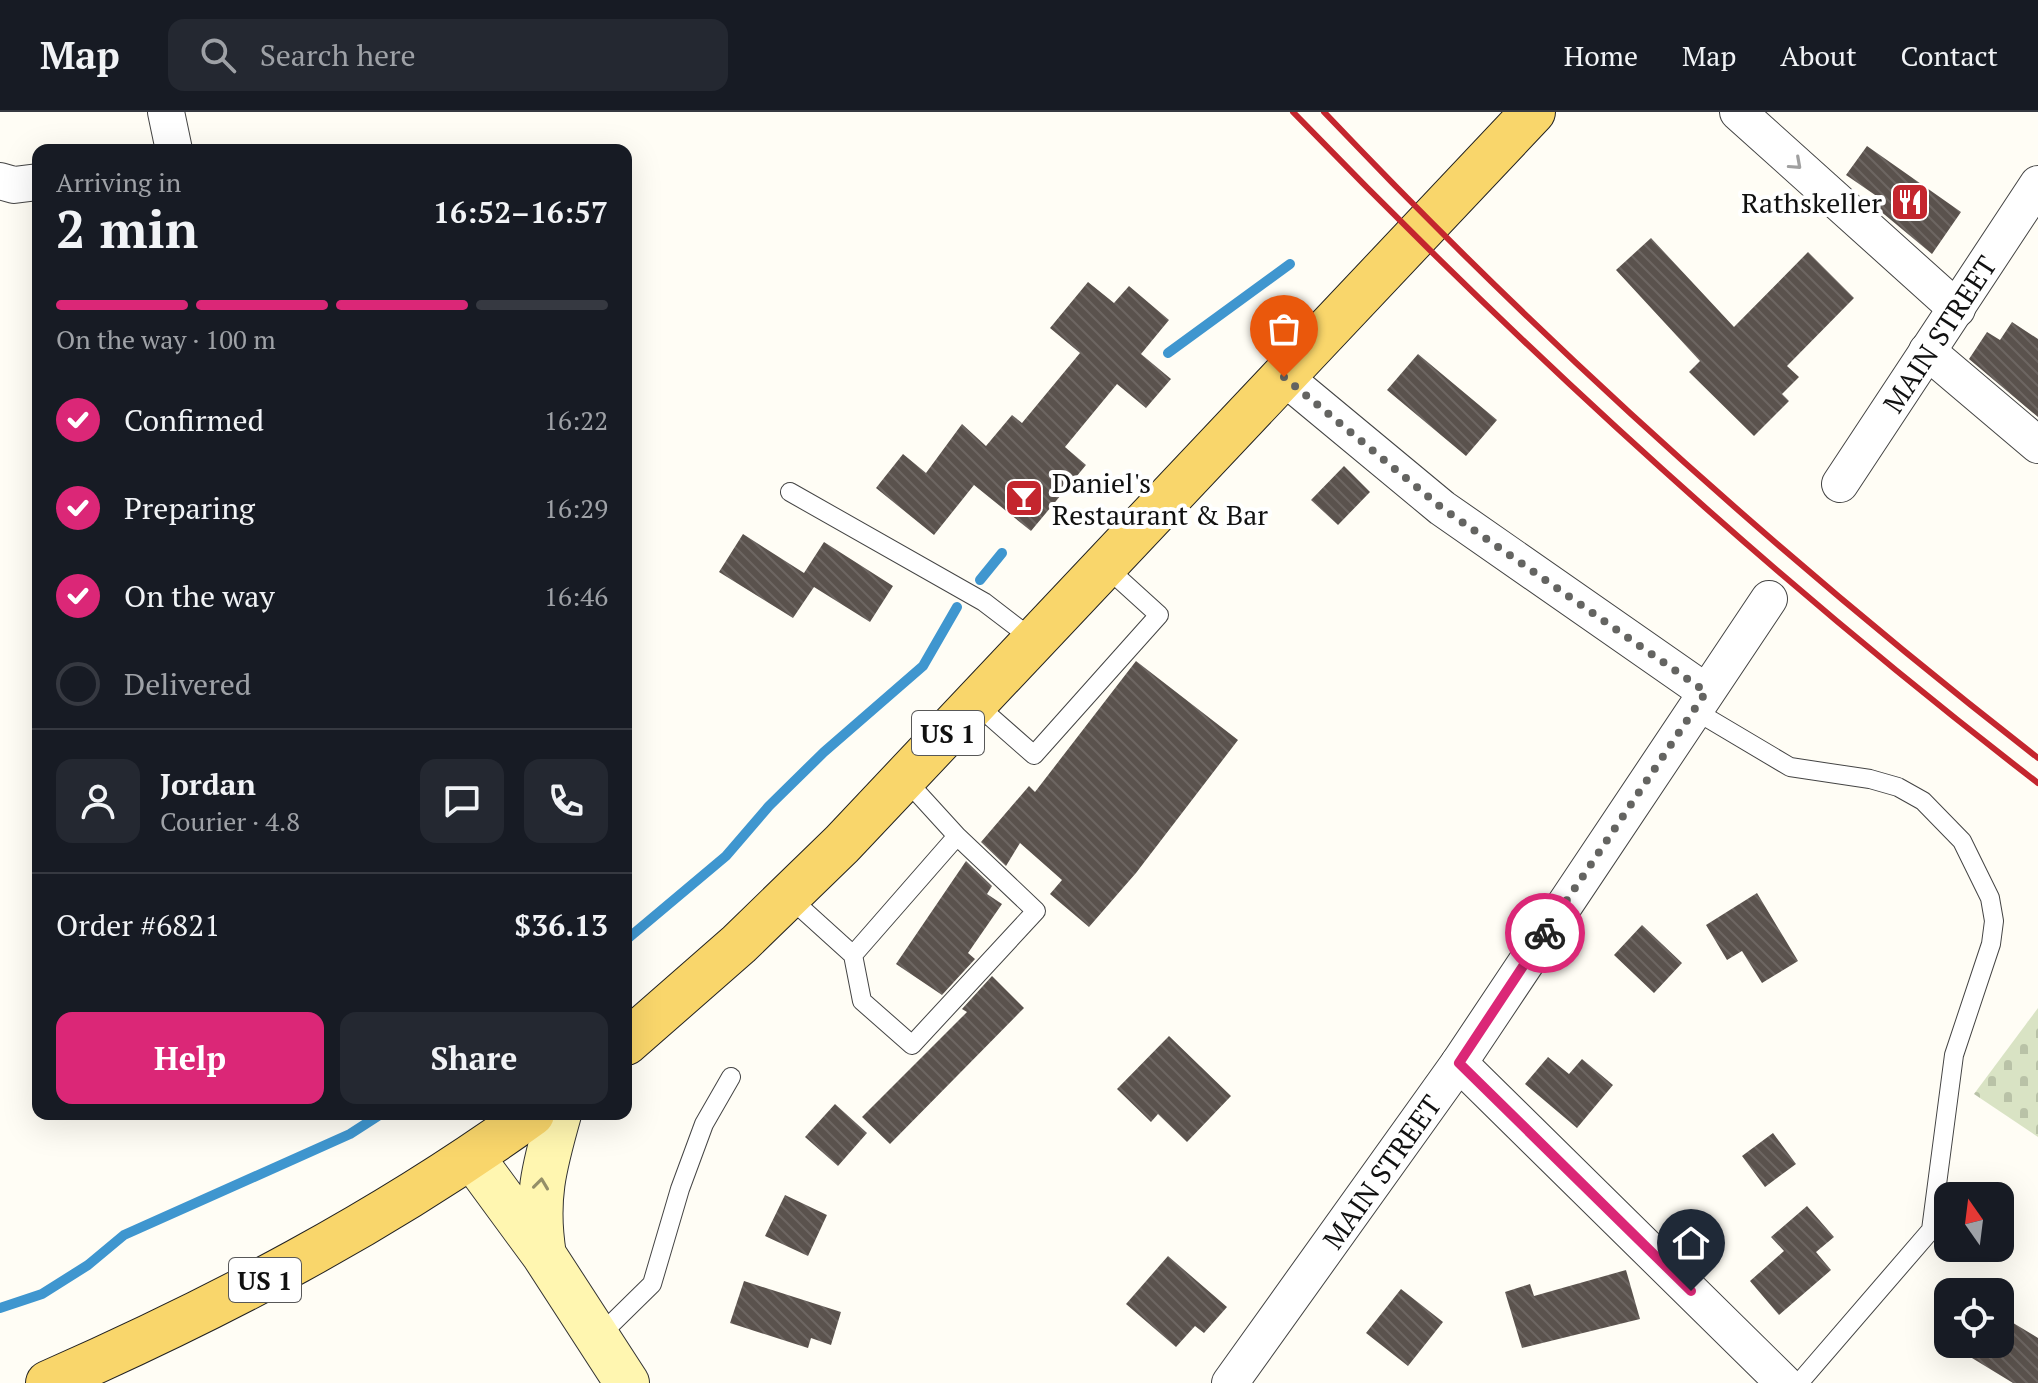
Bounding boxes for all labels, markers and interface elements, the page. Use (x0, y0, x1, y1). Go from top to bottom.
search box (168, 19, 728, 91)
text: Map (40, 30, 120, 80)
icon: search (196, 33, 240, 77)
text: Search here (260, 35, 416, 75)
text: Home (1564, 37, 1638, 74)
text: Map (1682, 37, 1736, 74)
text: About (1780, 37, 1857, 74)
text: Contact (1901, 37, 1998, 74)
one-way arrow (1787, 155, 1802, 169)
text: Arriving in (56, 165, 181, 199)
restaurant icon: Rathskeller (1889, 181, 1931, 223)
place label: Rathskeller (1741, 184, 1882, 221)
text: 16:52–16:57 (433, 192, 608, 232)
text: 2 min (56, 194, 198, 263)
street label: MAIN STREET (1874, 248, 2004, 419)
pin (1250, 295, 1318, 377)
icon: bag (1262, 307, 1306, 351)
text: On the way · 100 m (56, 322, 276, 356)
icon: check (56, 398, 100, 442)
text: Confirmed (124, 400, 264, 440)
text: 16:22 (544, 403, 608, 437)
place label: Daniel's Restaurant & Bar (1052, 464, 1268, 533)
bar icon: Daniel's Restaurant & Bar (1003, 477, 1045, 519)
icon: check (56, 486, 100, 530)
text: Preparing (124, 488, 255, 528)
text: 16:29 (544, 491, 608, 525)
icon: check (56, 574, 100, 618)
text: On the way (124, 576, 275, 616)
text: 16:46 (544, 579, 608, 613)
text: Delivered (124, 664, 251, 704)
road number: US 1 (912, 711, 984, 755)
button: person (56, 759, 140, 843)
button: chat (420, 759, 504, 843)
button: phone (524, 759, 608, 843)
text: Jordan (160, 764, 256, 804)
text: Courier · 4.8 (160, 804, 300, 838)
courier (1505, 893, 1585, 973)
text: Order #6821 (56, 905, 220, 945)
text: $36.13 (514, 905, 608, 945)
icon: bike (1523, 911, 1567, 955)
button: Help (56, 1012, 324, 1104)
button: Share (340, 1012, 608, 1104)
street label: MAIN STREET (1314, 1087, 1449, 1256)
one-way arrow (532, 1177, 549, 1191)
north arrow (1934, 1182, 2014, 1262)
map controls (1934, 1182, 2014, 1358)
pin (1657, 1209, 1725, 1291)
icon: home (1669, 1221, 1713, 1265)
road number: US 1 (229, 1258, 301, 1302)
button: locate (1934, 1278, 2014, 1358)

